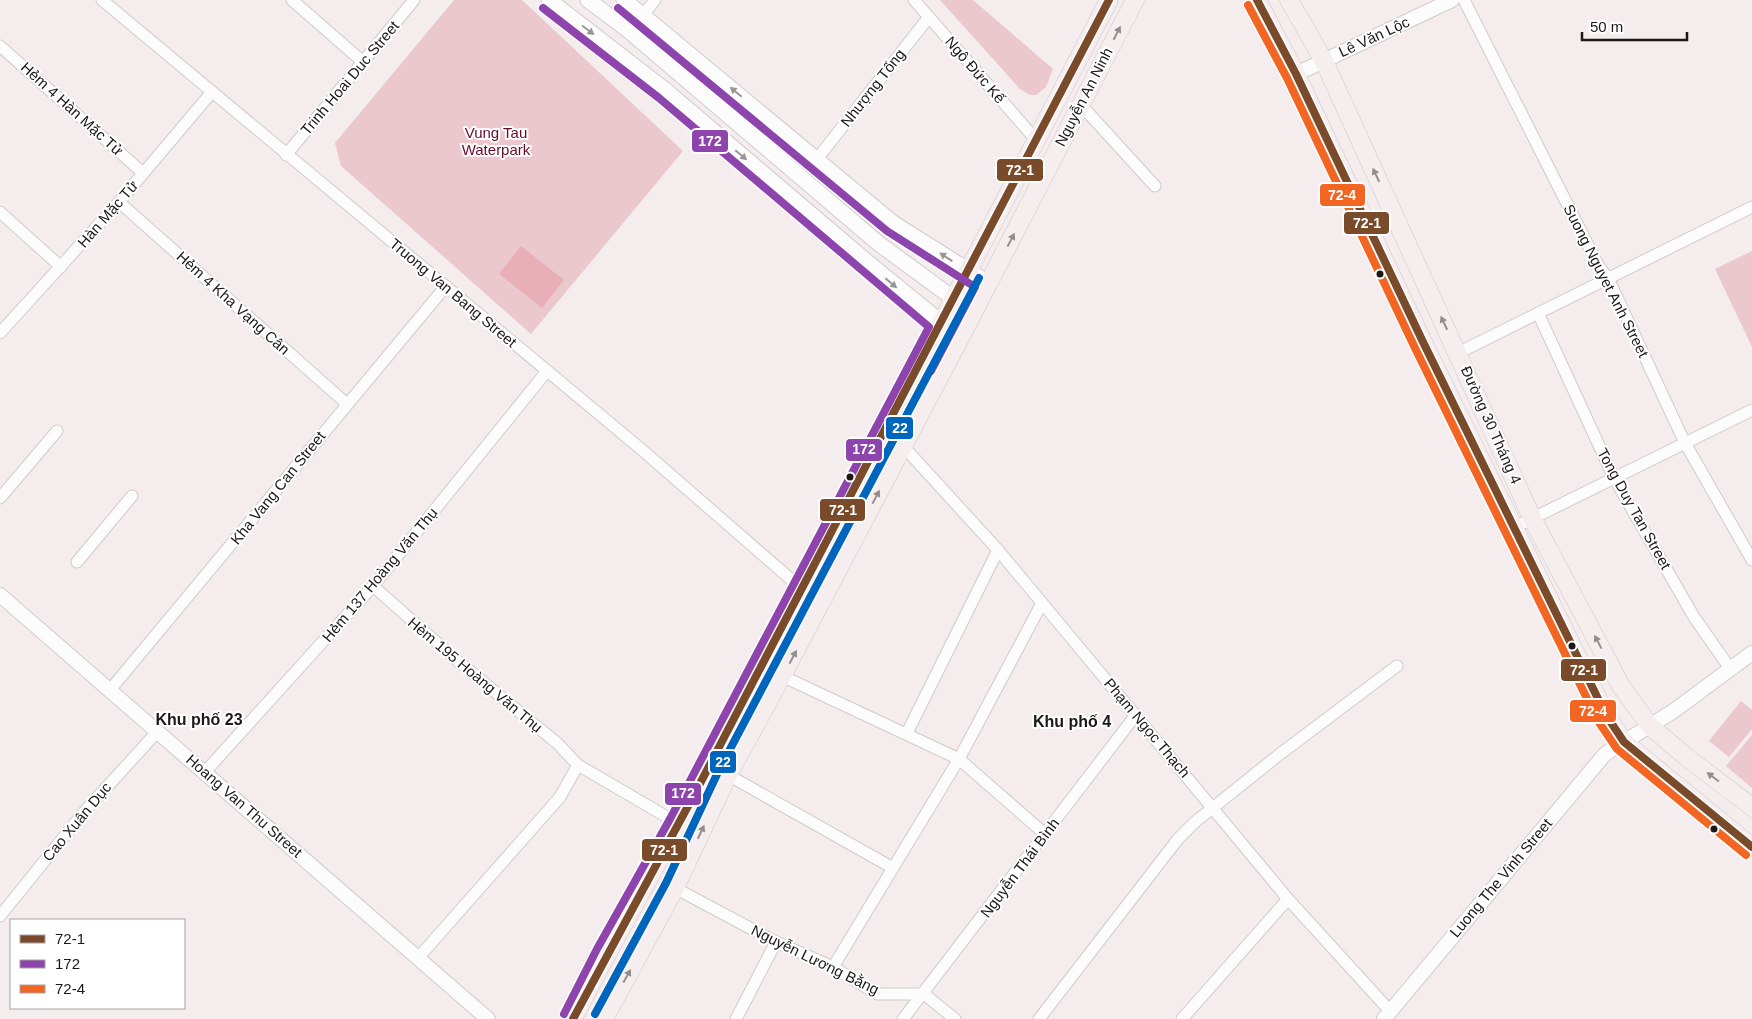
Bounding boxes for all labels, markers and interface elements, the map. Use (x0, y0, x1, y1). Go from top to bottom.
scale bar (1582, 10, 1687, 42)
street label: Lê Văn Lộc (1336, 13, 1412, 60)
street label: Trinh Hoai Duc Street (297, 17, 403, 138)
text: 50 m (1590, 18, 1623, 35)
one-way arrow (581, 24, 594, 35)
one-way arrow (1113, 26, 1121, 40)
street label: Ngô Đức Kế (942, 33, 1009, 107)
street label: Nhượng Tống (837, 45, 908, 130)
street label: Nguyễn An Ninh (1051, 45, 1116, 149)
street label: Hẻm 4 Hàn Mặc Tử (18, 58, 127, 159)
one-way arrow (730, 87, 743, 98)
park label: Vung Tau Waterpark (462, 124, 531, 158)
line badge: 172 (691, 129, 729, 153)
text: 172 (698, 133, 722, 149)
one-way arrow (734, 149, 747, 160)
line badge: 72-1 (996, 158, 1044, 182)
text: 72-1 (1006, 162, 1034, 178)
one-way arrow (1372, 168, 1380, 182)
street label: Hàn Mặc Tử (74, 177, 141, 251)
line badge: 72-4 (1319, 183, 1366, 207)
text: 72-4 (1328, 187, 1356, 203)
street label: Suong Nguyet Anh Street (1560, 201, 1653, 361)
line badge: 72-1 (1343, 211, 1390, 235)
text: 72-1 (1353, 215, 1381, 231)
one-way arrow (1006, 233, 1015, 246)
street label: Truong Van Bang Street (387, 235, 521, 351)
street label: Hẻm 4 Kha Vạng Cân (173, 247, 293, 358)
one-way arrow (940, 253, 953, 262)
unlabelled marker (1375, 269, 1385, 279)
one-way arrow (885, 277, 898, 288)
one-way arrow (1440, 316, 1448, 330)
street label: Đường 30 Tháng 4 (1458, 363, 1525, 486)
line badge: 22 (885, 416, 914, 440)
text: 22 (892, 420, 908, 436)
street label: Kha Vang Can Street (227, 427, 329, 548)
line badge: 172 (845, 438, 883, 462)
text: 172 (852, 441, 876, 457)
street label: Tong Duy Tan Street (1594, 445, 1675, 573)
unlabelled marker (845, 472, 855, 482)
one-way arrow (872, 490, 880, 504)
line badge: 72-1 (819, 498, 866, 522)
text: 72-1 (829, 502, 857, 518)
street label: Hẻm 137 Hoàng Văn Thụ (319, 504, 441, 645)
street label: Hẻm 195 Hoàng Văn Thụ (405, 614, 546, 736)
one-way arrow (1594, 636, 1603, 649)
unlabelled marker (1567, 641, 1577, 651)
one-way arrow (788, 650, 797, 664)
line badge: 72-1 (1560, 658, 1607, 682)
text: 72-1 (1570, 662, 1598, 678)
street label: Phạm Ngọc Thạch (1101, 675, 1194, 781)
line badge: 72-4 (1569, 699, 1617, 723)
text: 72-4 (1579, 703, 1607, 719)
district label: Khu phố 23 (155, 711, 243, 728)
district label: Khu phố 4 (1033, 713, 1111, 730)
line badge: 22 (709, 750, 737, 774)
street label: Hoang Van Thu Street (183, 751, 306, 861)
text: 22 (715, 754, 731, 770)
one-way arrow (1707, 772, 1720, 783)
street label: Cao Xuân Dục (39, 778, 115, 865)
line badge: 172 (664, 782, 702, 806)
text: 172 (671, 785, 695, 801)
street label: Luong The Vinh Street (1446, 814, 1556, 940)
street label: Nguyễn Thái Bình (977, 815, 1062, 921)
unlabelled marker (1709, 824, 1719, 834)
one-way arrow (698, 825, 706, 839)
line badge: 72-1 (641, 838, 688, 862)
text: 72-1 (650, 842, 678, 858)
legend (10, 919, 185, 1009)
street label: Nguyễn Lương Bằng (749, 921, 882, 998)
text: 72-1 (55, 930, 85, 947)
text: 172 (55, 955, 80, 972)
one-way arrow (623, 969, 631, 984)
text: 72-4 (55, 980, 85, 997)

